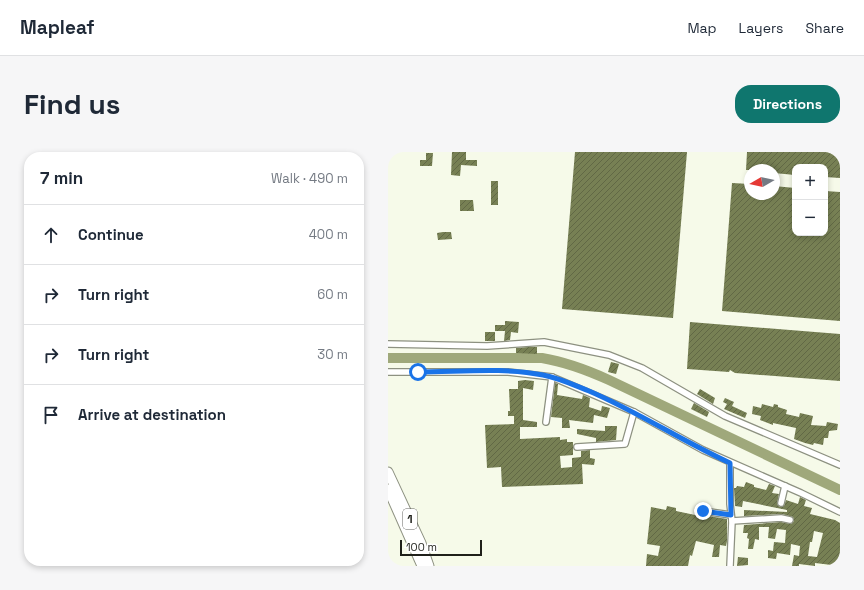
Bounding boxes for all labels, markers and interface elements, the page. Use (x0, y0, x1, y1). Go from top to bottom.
text: Mapleaf (20, 15, 94, 40)
text: Map (687, 19, 717, 37)
text: Layers (739, 19, 783, 37)
text: Share (805, 19, 844, 37)
button: Directions (735, 85, 840, 123)
text: Find us (24, 86, 121, 122)
north arrow (744, 164, 780, 200)
map controls (792, 164, 828, 236)
button: + (792, 164, 828, 200)
text: 7 min (40, 167, 83, 189)
text: Walk · 490 m (271, 170, 348, 187)
button: − (792, 200, 828, 236)
icon: ahead (40, 224, 62, 246)
text: Continue (78, 225, 144, 244)
text: 400 m (309, 226, 348, 243)
icon: right (40, 284, 62, 306)
text: Turn right (78, 285, 149, 304)
text: 60 m (317, 286, 348, 303)
icon: right (40, 344, 62, 366)
text: Turn right (78, 345, 149, 364)
text: 30 m (317, 346, 348, 363)
route start (409, 363, 427, 381)
icon: arrive (40, 404, 62, 426)
text: Arrive at destination (78, 405, 226, 424)
route end (694, 502, 712, 520)
road number: 1 (403, 509, 417, 529)
scale bar (400, 538, 482, 557)
text: 100 m (406, 540, 437, 554)

